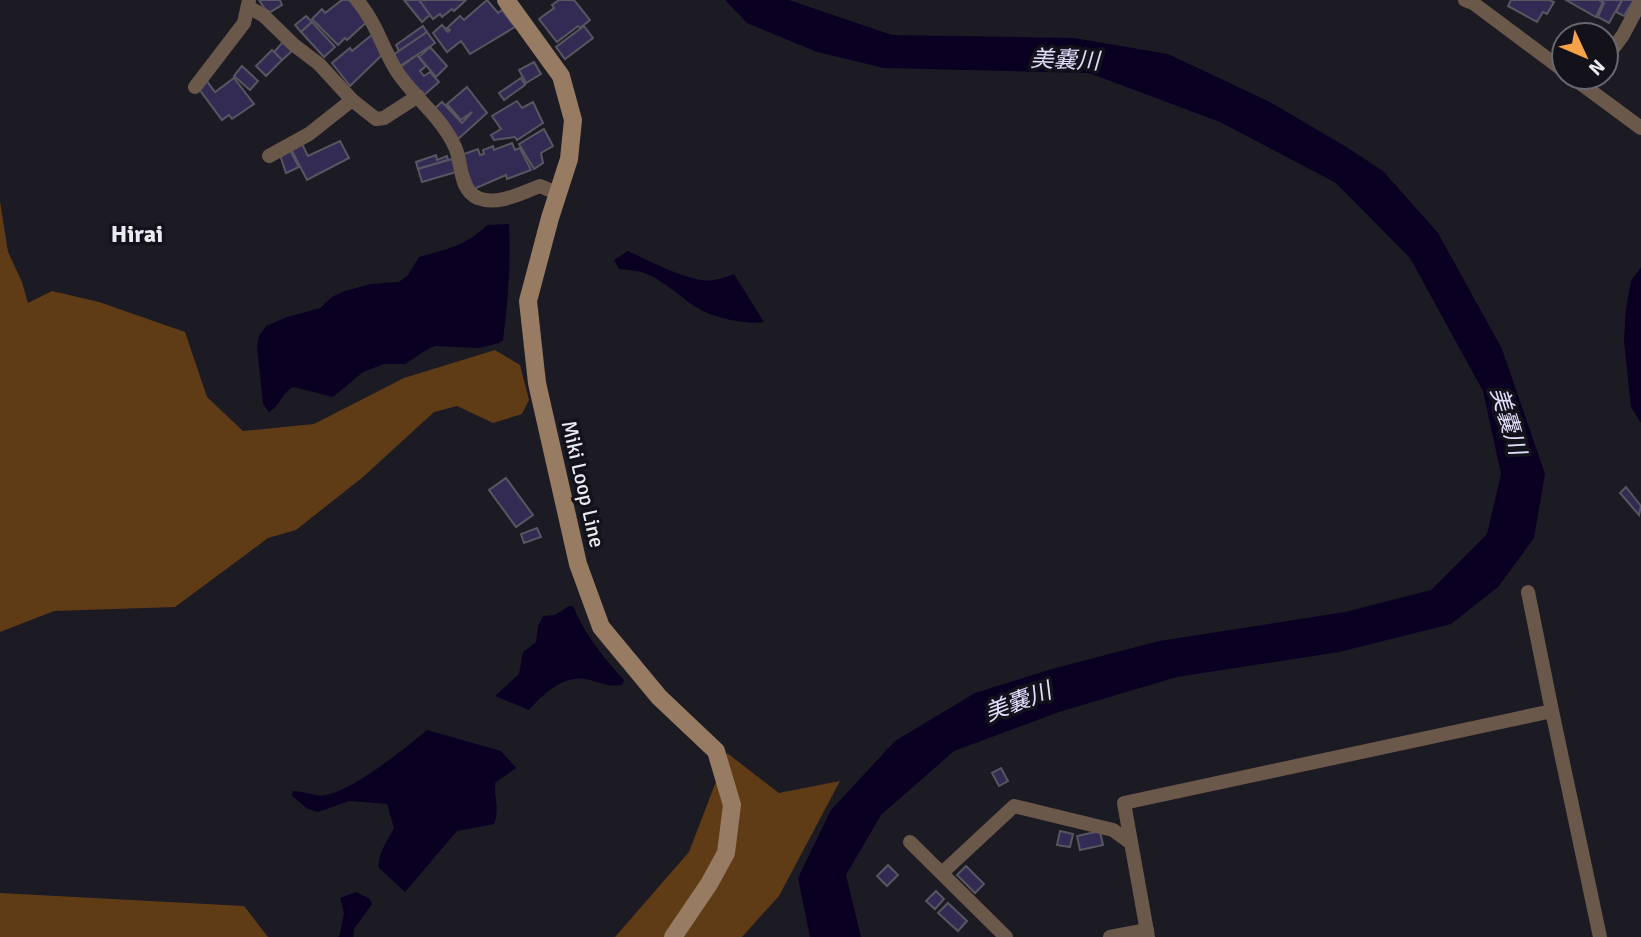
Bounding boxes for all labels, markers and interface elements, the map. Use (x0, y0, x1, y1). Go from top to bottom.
north arrow (1550, 21, 1620, 91)
water label: 美嚢川 (1030, 44, 1103, 76)
text: N (1583, 54, 1610, 80)
district label: Hirai (111, 219, 163, 249)
water label: 美嚢川 (1484, 384, 1533, 461)
street label: Miki Loop Line (556, 418, 610, 550)
water label: 美嚢川 (981, 675, 1058, 728)

